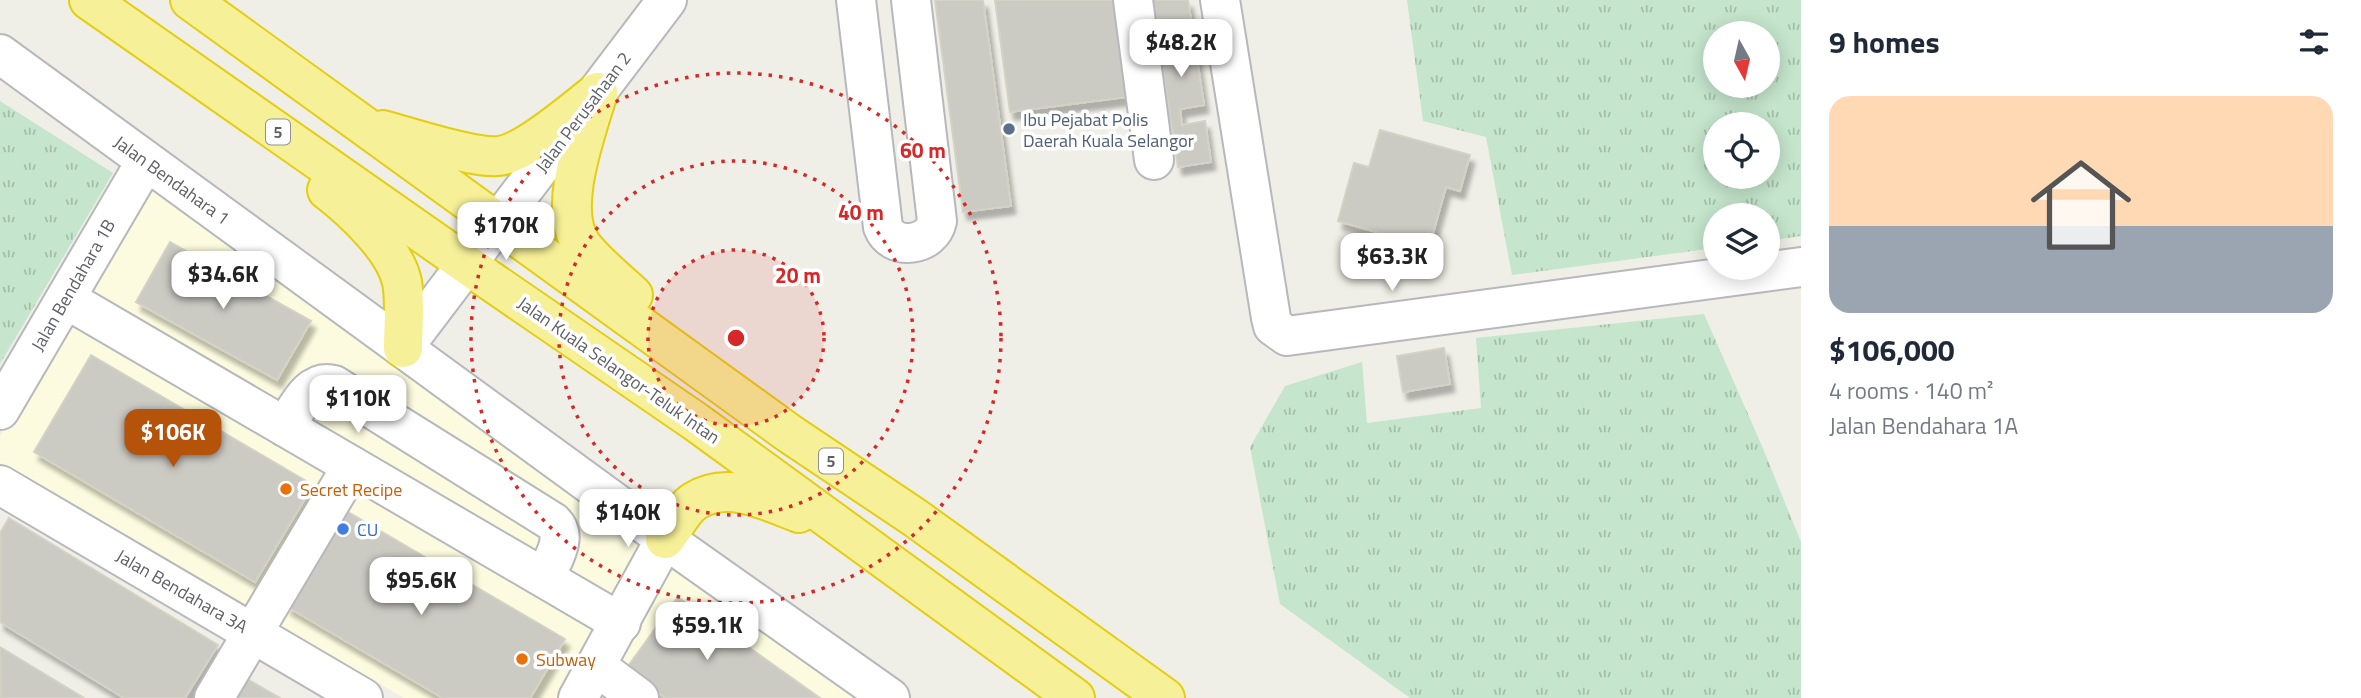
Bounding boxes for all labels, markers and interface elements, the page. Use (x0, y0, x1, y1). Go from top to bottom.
text: 9 homes (1829, 19, 1940, 65)
pin: $48.2K (1124, 20, 1238, 79)
north arrow (1703, 21, 1780, 98)
map controls (1703, 21, 1780, 280)
icon: filters (2295, 23, 2333, 61)
text: $48.2K (1145, 24, 1217, 59)
street label: Jalan Perusahaan 2 (528, 46, 638, 178)
place label: Ibu Pejabat Polis Daerah Kuala Selangor (1023, 106, 1194, 154)
button: locate (1703, 112, 1780, 189)
road number: 5 (266, 120, 290, 144)
marker: Ibu Pejabat Polis Daerah Kuala Selangor (1001, 121, 1017, 137)
street label: Jalan Bendahara 1 (108, 129, 236, 231)
text: 60 m (900, 134, 946, 166)
icon: home (2018, 142, 2144, 268)
text: 40 m (838, 196, 884, 228)
pin: $170K (457, 202, 555, 262)
button: layers (1703, 203, 1780, 280)
text: $170K (473, 207, 539, 242)
street label: Jalan Bendahara 1B (24, 214, 122, 356)
pin: $63.3K (1335, 233, 1449, 293)
text: $63.3K (1356, 238, 1428, 273)
pin: $34.6K (166, 252, 280, 311)
text: $34.6K (187, 256, 259, 291)
text: 20 m (775, 259, 821, 291)
street label: Jalan Kuala Selangor-Teluk Intan (512, 290, 726, 450)
centre of rings (724, 326, 748, 350)
text: $106,000 (1829, 327, 1955, 373)
text: 4 rooms · 140 m² (1829, 373, 1993, 408)
pin: $110K (309, 376, 407, 435)
text: $110K (325, 380, 391, 415)
text: Jalan Bendahara 1A (1829, 408, 2018, 443)
pin: $106K (124, 410, 222, 469)
text: $106K (140, 414, 206, 449)
road number: 5 (819, 448, 843, 474)
place label: Secret Recipe (300, 476, 402, 503)
marker: Secret Recipe (278, 481, 294, 497)
pin: $140K (579, 490, 677, 549)
text: $140K (595, 494, 661, 529)
place label: CU (357, 516, 378, 543)
marker: CU (335, 521, 351, 537)
street label: Jalan Bendahara 3A (111, 542, 253, 640)
pin: $95.6K (364, 558, 478, 617)
text: $95.6K (385, 562, 457, 597)
pin: $59.1K (650, 602, 764, 662)
text: $59.1K (671, 607, 743, 642)
place label: Subway (536, 646, 596, 673)
marker: Subway (514, 651, 530, 667)

